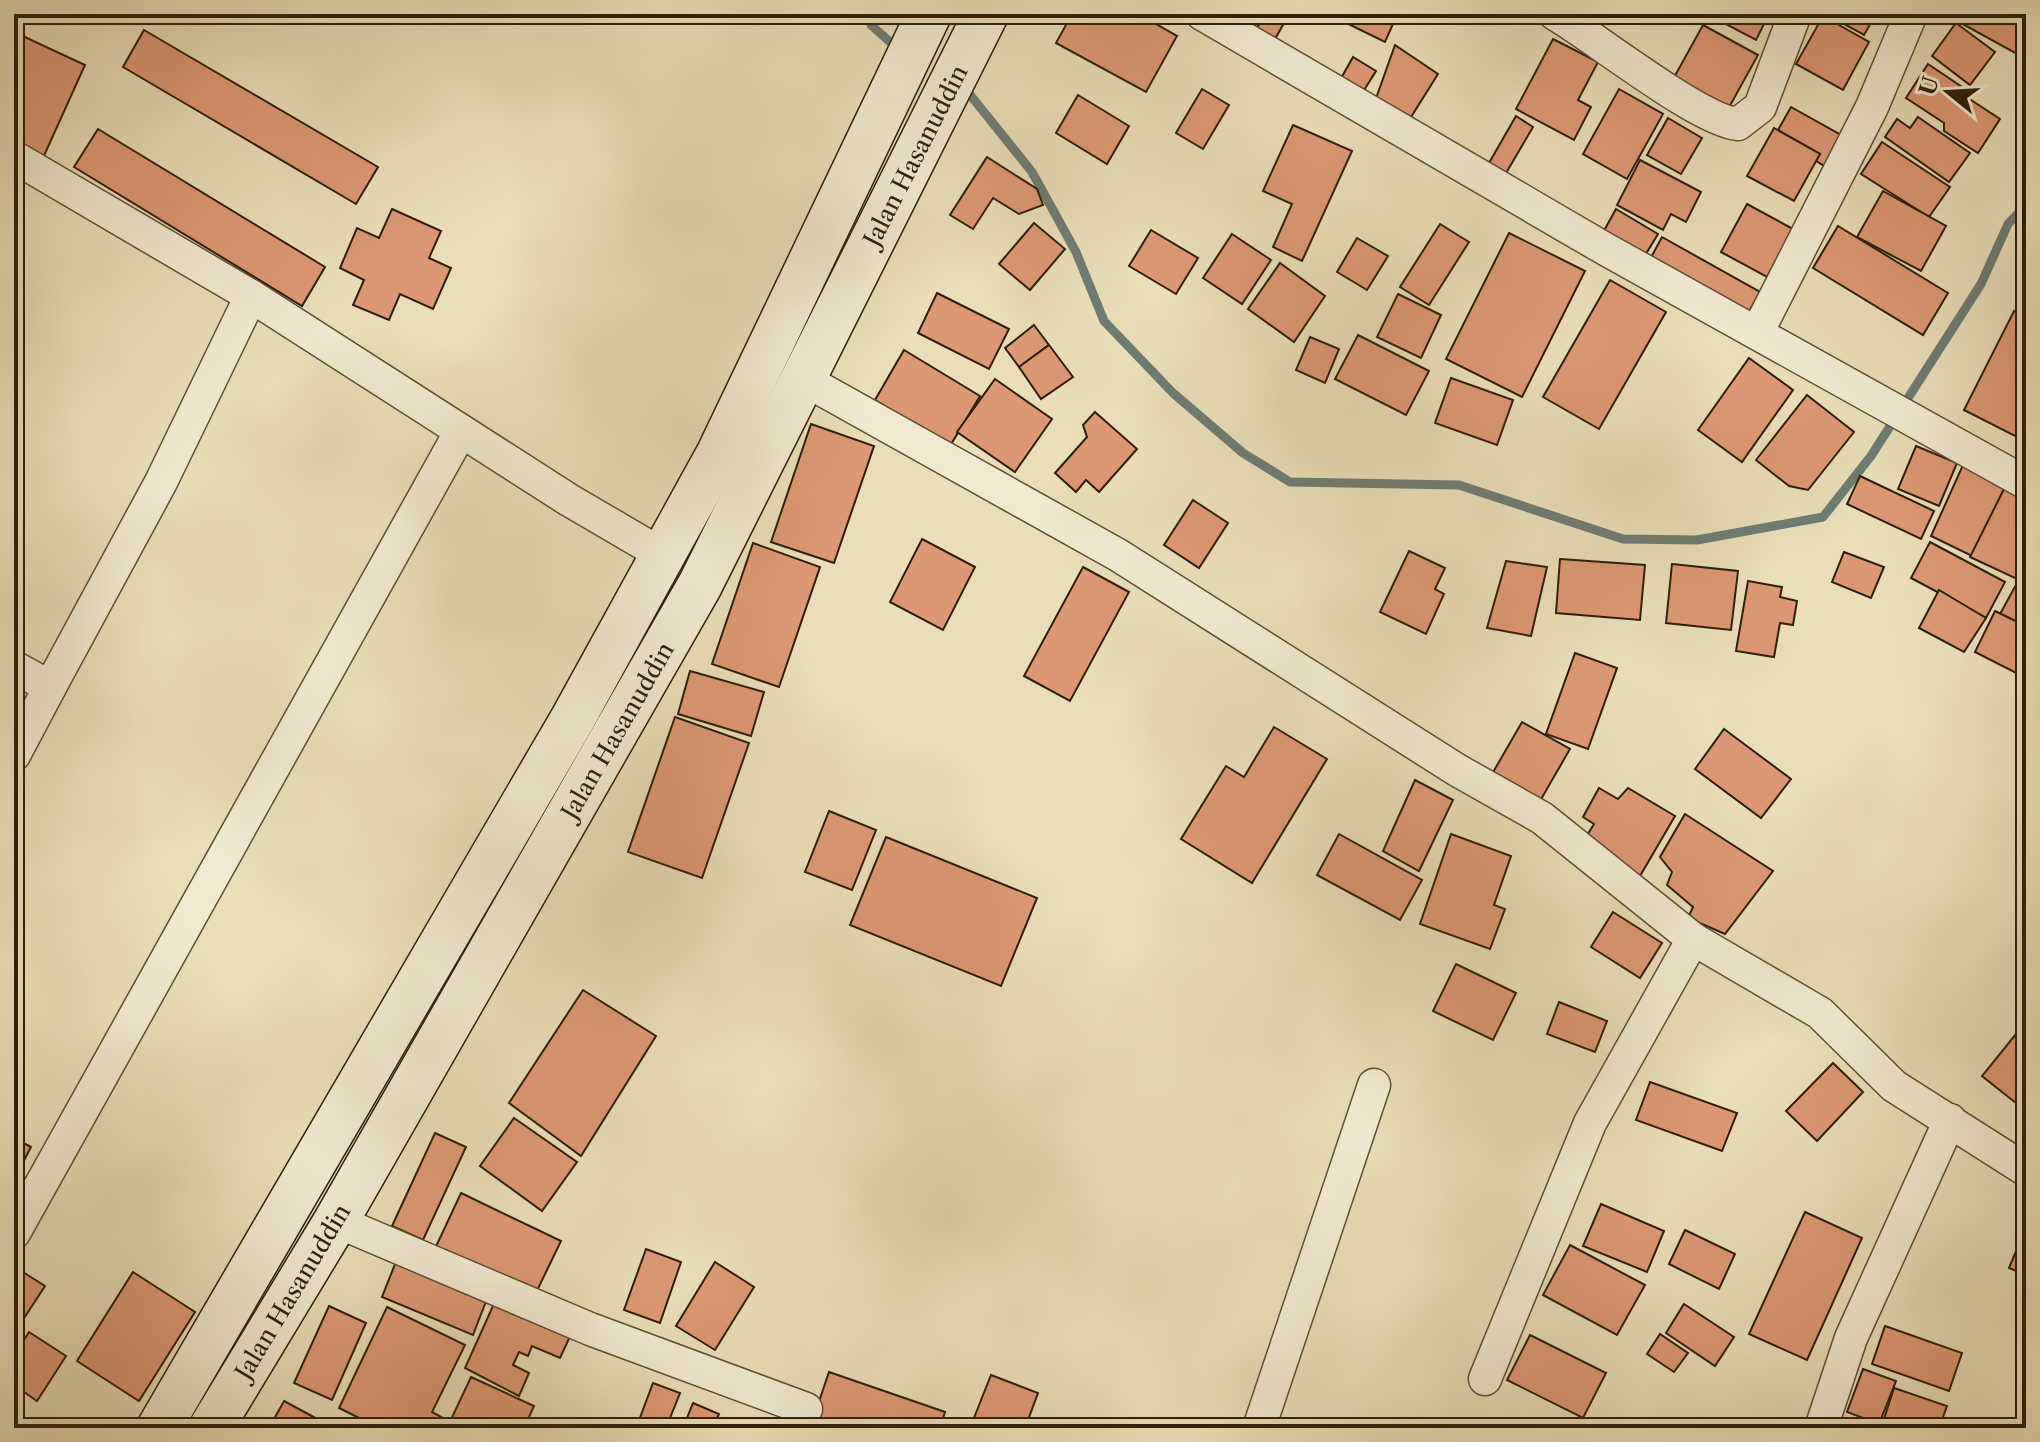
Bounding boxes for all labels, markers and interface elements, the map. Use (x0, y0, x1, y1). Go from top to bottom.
north arrow (1908, 52, 1988, 132)
street label: Jalan Hasanuddin (856, 60, 974, 255)
text: U (1914, 73, 1945, 99)
street label: Jalan Hasanuddin (553, 637, 680, 828)
street label: Jalan Hasanuddin (227, 1199, 356, 1388)

